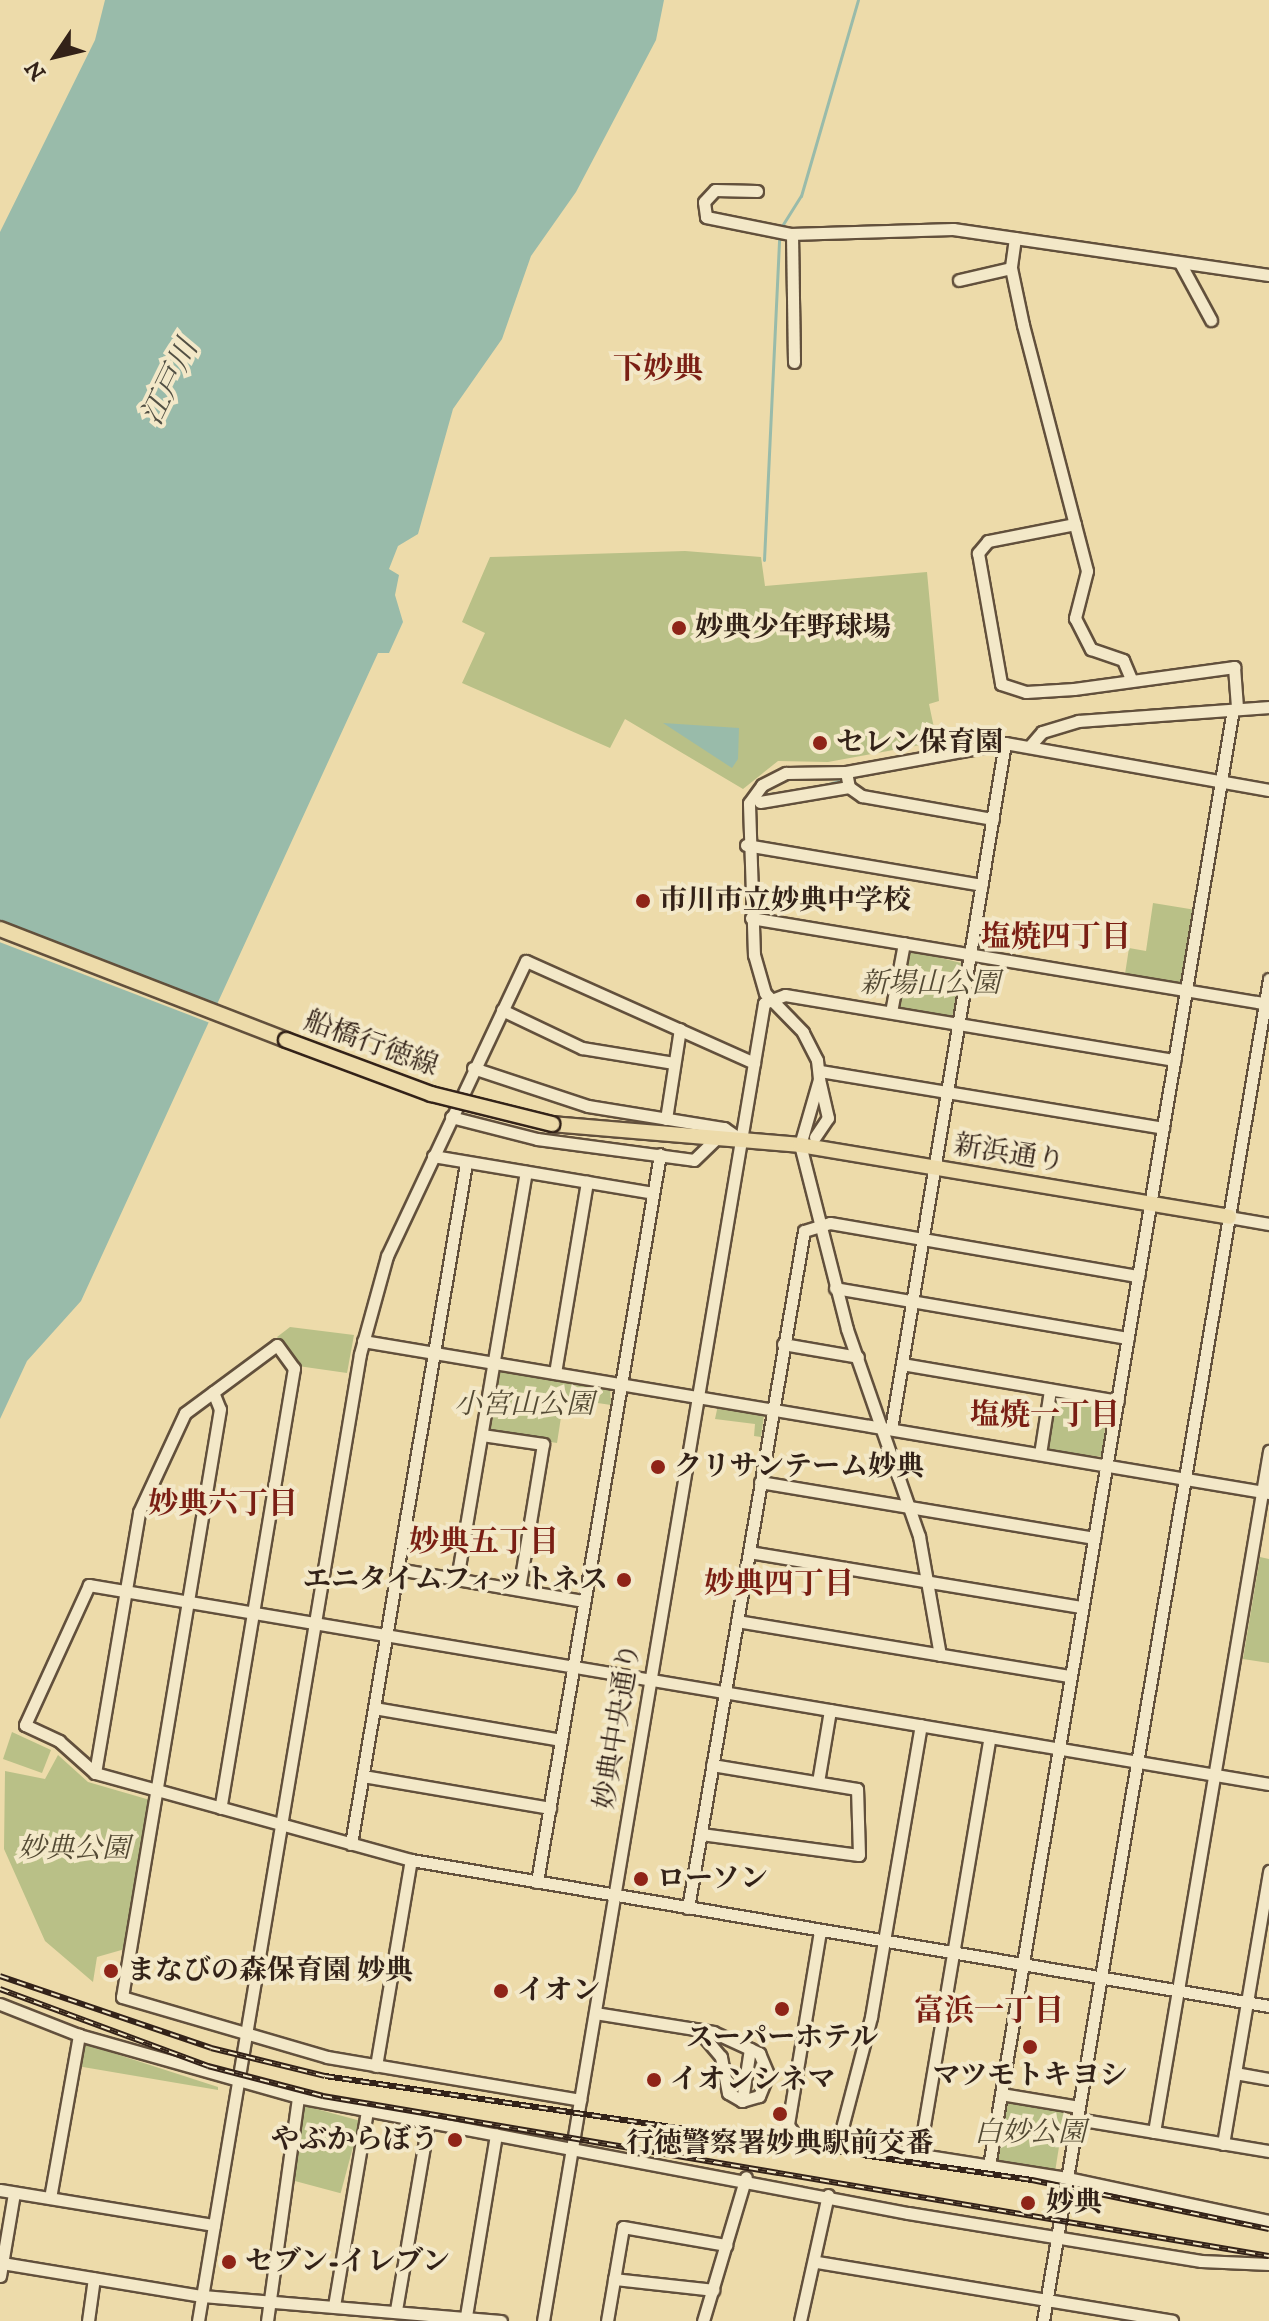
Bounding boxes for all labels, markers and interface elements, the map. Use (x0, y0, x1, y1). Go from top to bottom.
north arrow (16, 16, 96, 96)
text: N (20, 55, 52, 85)
water label: 江戸川 (135, 335, 207, 431)
district label: 下妙典 (613, 352, 703, 388)
place label: 妙典少年野球場 (695, 611, 891, 645)
marker: 妙典少年野球場 (670, 619, 688, 637)
place label: セレン保育園 (836, 726, 1004, 760)
marker: セレン保育園 (811, 734, 829, 752)
place label: 市川市立妙典中学校 (659, 884, 911, 918)
marker: 市川市立妙典中学校 (634, 892, 652, 910)
district label: 塩焼四丁目 (981, 920, 1131, 956)
park label: 新場山公園 (860, 967, 1000, 1001)
street label: 船橋行徳線 (299, 1004, 443, 1084)
street label: 新浜通り (951, 1129, 1067, 1179)
park label: 小宮山公園 (454, 1388, 594, 1422)
district label: 塩焼一丁目 (970, 1398, 1120, 1434)
place label: クリサンテーム妙典 (674, 1450, 926, 1484)
marker: クリサンテーム妙典 (649, 1458, 667, 1476)
district label: 妙典六丁目 (148, 1487, 298, 1523)
district label: 妙典五丁目 (409, 1525, 559, 1561)
place label: エニタイムフィットネス (300, 1563, 608, 1597)
district label: 妙典四丁目 (704, 1567, 854, 1603)
marker: エニタイムフィットネス (615, 1571, 633, 1589)
street label: 妙典中央通り (588, 1640, 648, 1812)
park label: 妙典公園 (18, 1832, 130, 1866)
place label: ローソン (657, 1862, 769, 1896)
marker: ローソン (632, 1870, 650, 1888)
place label: まなびの森保育園 妙典 (127, 1954, 413, 1988)
marker: まなびの森保育園 妙典 (102, 1962, 120, 1980)
place label: イオン (517, 1974, 601, 2008)
marker: イオン (492, 1982, 510, 2000)
district label: 富浜一丁目 (914, 1994, 1064, 2030)
marker: スーパーホテル (773, 2000, 791, 2018)
place label: スーパーホテル (685, 2021, 879, 2055)
marker: マツモトキヨシ (1021, 2038, 1039, 2056)
place label: マツモトキヨシ (932, 2059, 1128, 2093)
place label: イオンシネマ (670, 2063, 838, 2097)
marker: イオンシネマ (645, 2071, 663, 2089)
marker: 行徳警察署妙典駅前交番 (771, 2105, 789, 2123)
park label: 白妙公園 (974, 2116, 1086, 2150)
place label: やぶからぼう (271, 2123, 439, 2157)
place label: 行徳警察署妙典駅前交番 (626, 2127, 934, 2161)
marker: やぶからぼう (446, 2131, 464, 2149)
place label: 妙典 (1046, 2186, 1102, 2220)
marker: 妙典 (1017, 2192, 1039, 2214)
place label: セブン-イレブン (245, 2245, 452, 2279)
marker: セブン-イレブン (220, 2253, 238, 2271)

